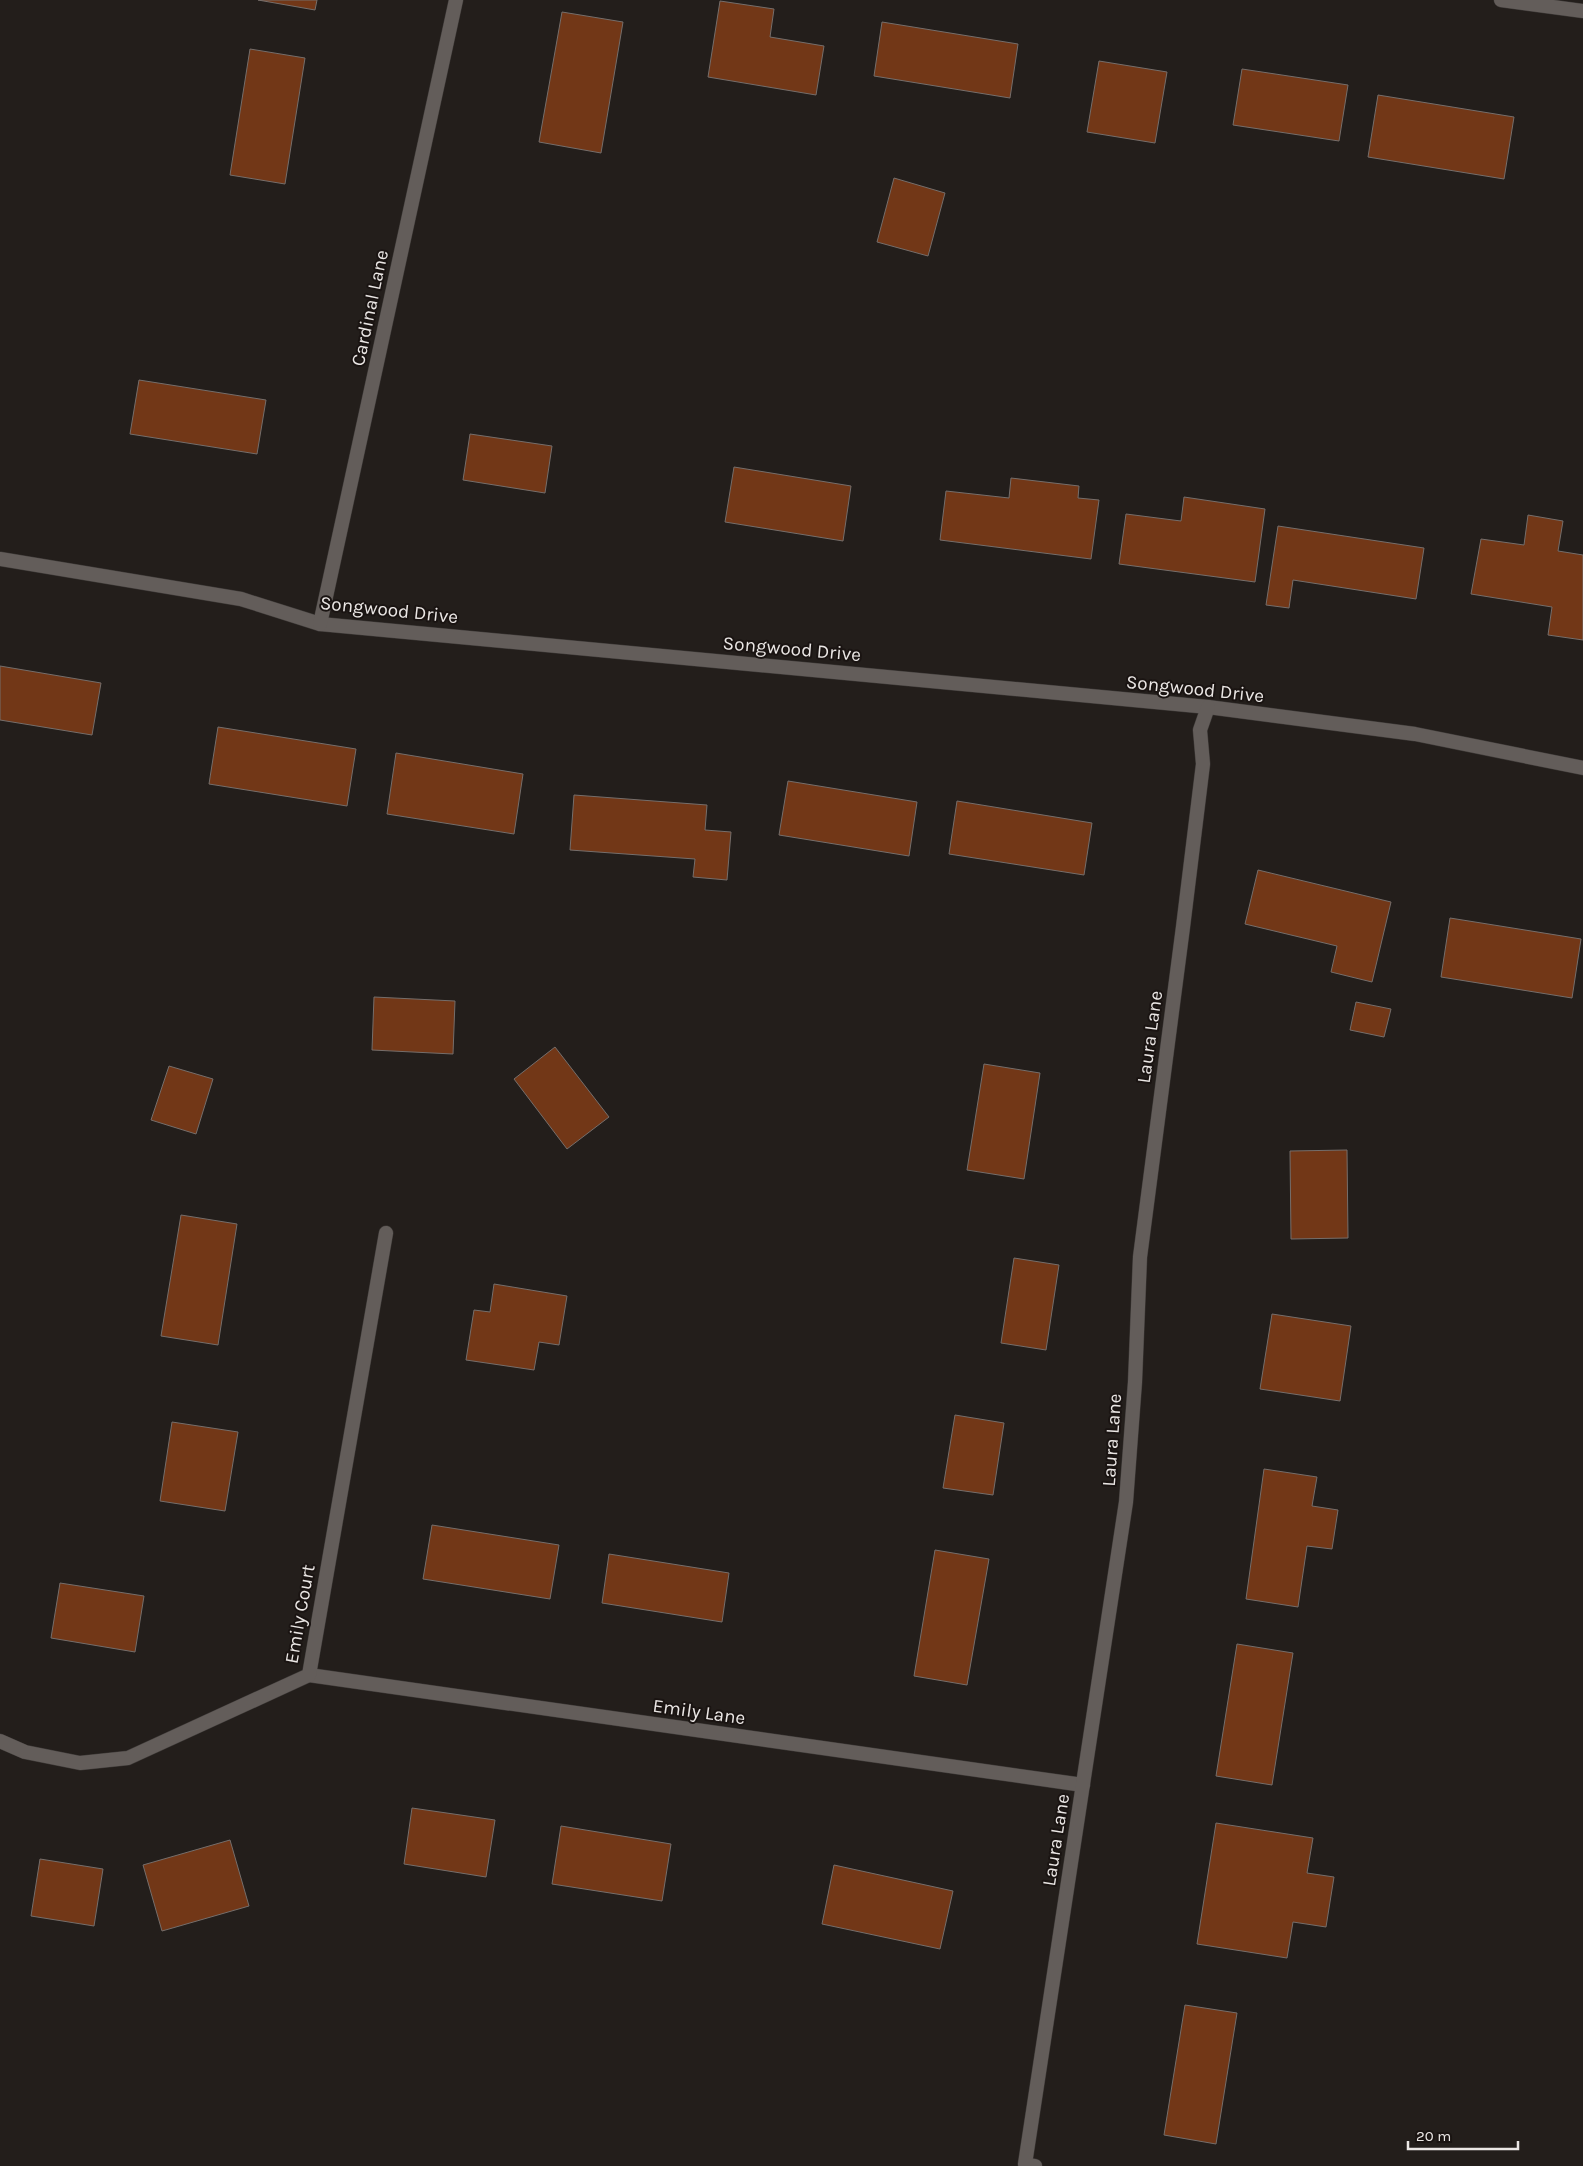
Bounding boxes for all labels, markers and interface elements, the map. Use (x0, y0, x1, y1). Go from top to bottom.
street label: Cardinal Lane (347, 248, 393, 368)
street label: Songwood Drive (319, 592, 459, 628)
street label: Songwood Drive (722, 632, 862, 666)
street label: Songwood Drive (1125, 671, 1265, 707)
street label: Laura Lane (1133, 989, 1167, 1085)
street label: Laura Lane (1098, 1393, 1126, 1487)
street label: Emily Court (280, 1563, 320, 1665)
street label: Emily Lane (651, 1695, 747, 1729)
street label: Laura Lane (1038, 1792, 1074, 1888)
scale bar (1408, 2118, 1518, 2150)
text: 20 m (1416, 2127, 1451, 2145)

